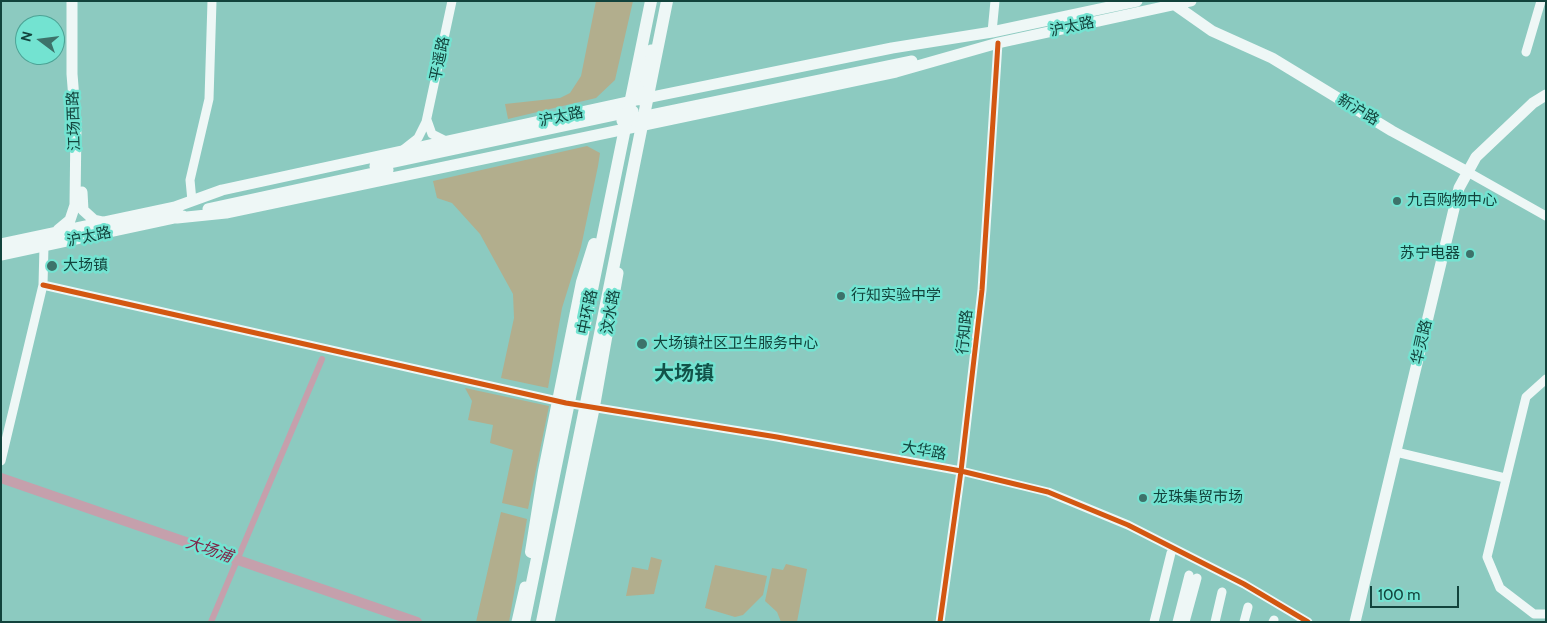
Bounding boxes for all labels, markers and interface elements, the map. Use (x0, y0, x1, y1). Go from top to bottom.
street label: 沪太路 (1048, 14, 1096, 40)
north arrow (15, 15, 65, 65)
text: N (17, 29, 36, 43)
street label: 平遥路 (427, 35, 453, 83)
street label: 江场西路 (64, 91, 84, 151)
street label: 新沪路 (1334, 91, 1382, 129)
street label: 沪太路 (537, 104, 585, 130)
place label: 九百购物中心 (1407, 192, 1497, 210)
marker: 九百购物中心 (1391, 195, 1403, 207)
street label: 沪太路 (65, 224, 113, 250)
place label: 苏宁电器 (1400, 245, 1460, 263)
marker: 苏宁电器 (1464, 248, 1476, 260)
place label: 大场镇 (63, 257, 108, 275)
marker: 大场镇 (45, 259, 59, 273)
place label: 行知实验中学 (851, 287, 941, 305)
street label: 中环路 (575, 288, 601, 336)
street label: 汶水路 (598, 288, 624, 336)
marker: 行知实验中学 (835, 290, 847, 302)
street label: 行知路 (954, 309, 976, 355)
street label: 华灵路 (1408, 318, 1436, 366)
place label: 大场镇社区卫生服务中心 (653, 335, 818, 353)
marker: 大场镇社区卫生服务中心 (635, 337, 649, 351)
district label: 大场镇 (654, 362, 714, 386)
street label: 大华路 (900, 438, 948, 464)
place label: 龙珠集贸市场 (1153, 489, 1243, 507)
marker: 龙珠集贸市场 (1137, 492, 1149, 504)
water label: 大场浦 (183, 533, 235, 567)
scale bar (1372, 576, 1461, 608)
text: 100 m (1378, 586, 1420, 604)

